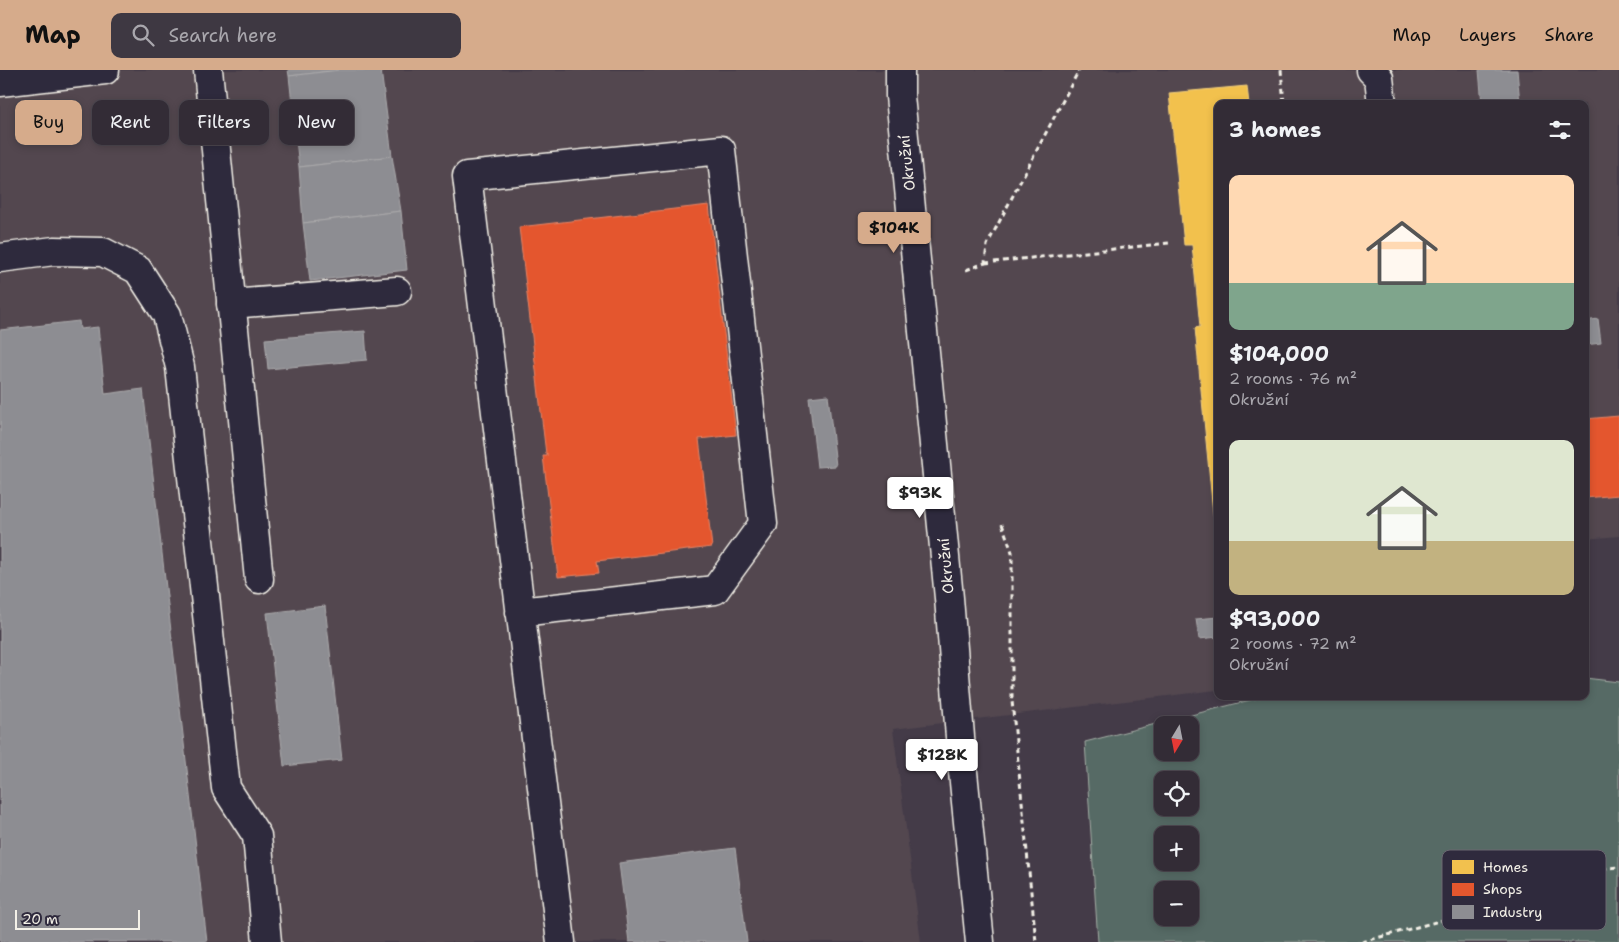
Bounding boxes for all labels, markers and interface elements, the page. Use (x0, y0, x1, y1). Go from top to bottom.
search box (111, 13, 461, 58)
text: Map (25, 19, 81, 51)
icon: search (129, 21, 157, 49)
text: Search here (169, 23, 277, 48)
text: Map (1393, 23, 1431, 47)
text: Layers (1459, 23, 1516, 47)
text: Share (1544, 23, 1594, 47)
chip: Buy (15, 100, 82, 145)
chip: Rent (92, 100, 169, 145)
chip: Filters (179, 100, 269, 145)
chip: New (279, 100, 354, 145)
text: 3 homes (1229, 116, 1321, 144)
icon: filters (1546, 116, 1574, 144)
street label: Okružní (894, 133, 920, 192)
icon: home (1357, 208, 1447, 298)
pin: $104K (859, 212, 929, 254)
text: $104K (869, 217, 919, 238)
text: $104,000 (1229, 340, 1329, 368)
text: 2 rooms · 76 m² (1229, 368, 1357, 389)
text: Okružní (1229, 389, 1289, 410)
icon: home (1357, 473, 1447, 563)
pin: $93K (890, 476, 950, 519)
text: $93K (898, 482, 942, 503)
street label: Okružní (934, 536, 958, 595)
text: $93,000 (1229, 605, 1320, 633)
text: 2 rooms · 72 m² (1229, 633, 1357, 654)
text: Okružní (1229, 654, 1289, 675)
north arrow (1154, 716, 1199, 761)
map controls (1154, 716, 1199, 926)
pin: $128K (907, 738, 977, 781)
text: $128K (917, 744, 967, 765)
button: locate (1154, 771, 1199, 816)
button: + (1154, 826, 1199, 871)
legend (1442, 850, 1606, 930)
text: Homes (1483, 858, 1528, 876)
text: Shops (1483, 880, 1522, 898)
button: − (1154, 881, 1199, 926)
text: Industry (1483, 903, 1542, 921)
scale bar (15, 907, 140, 930)
text: 20 m (22, 910, 58, 928)

